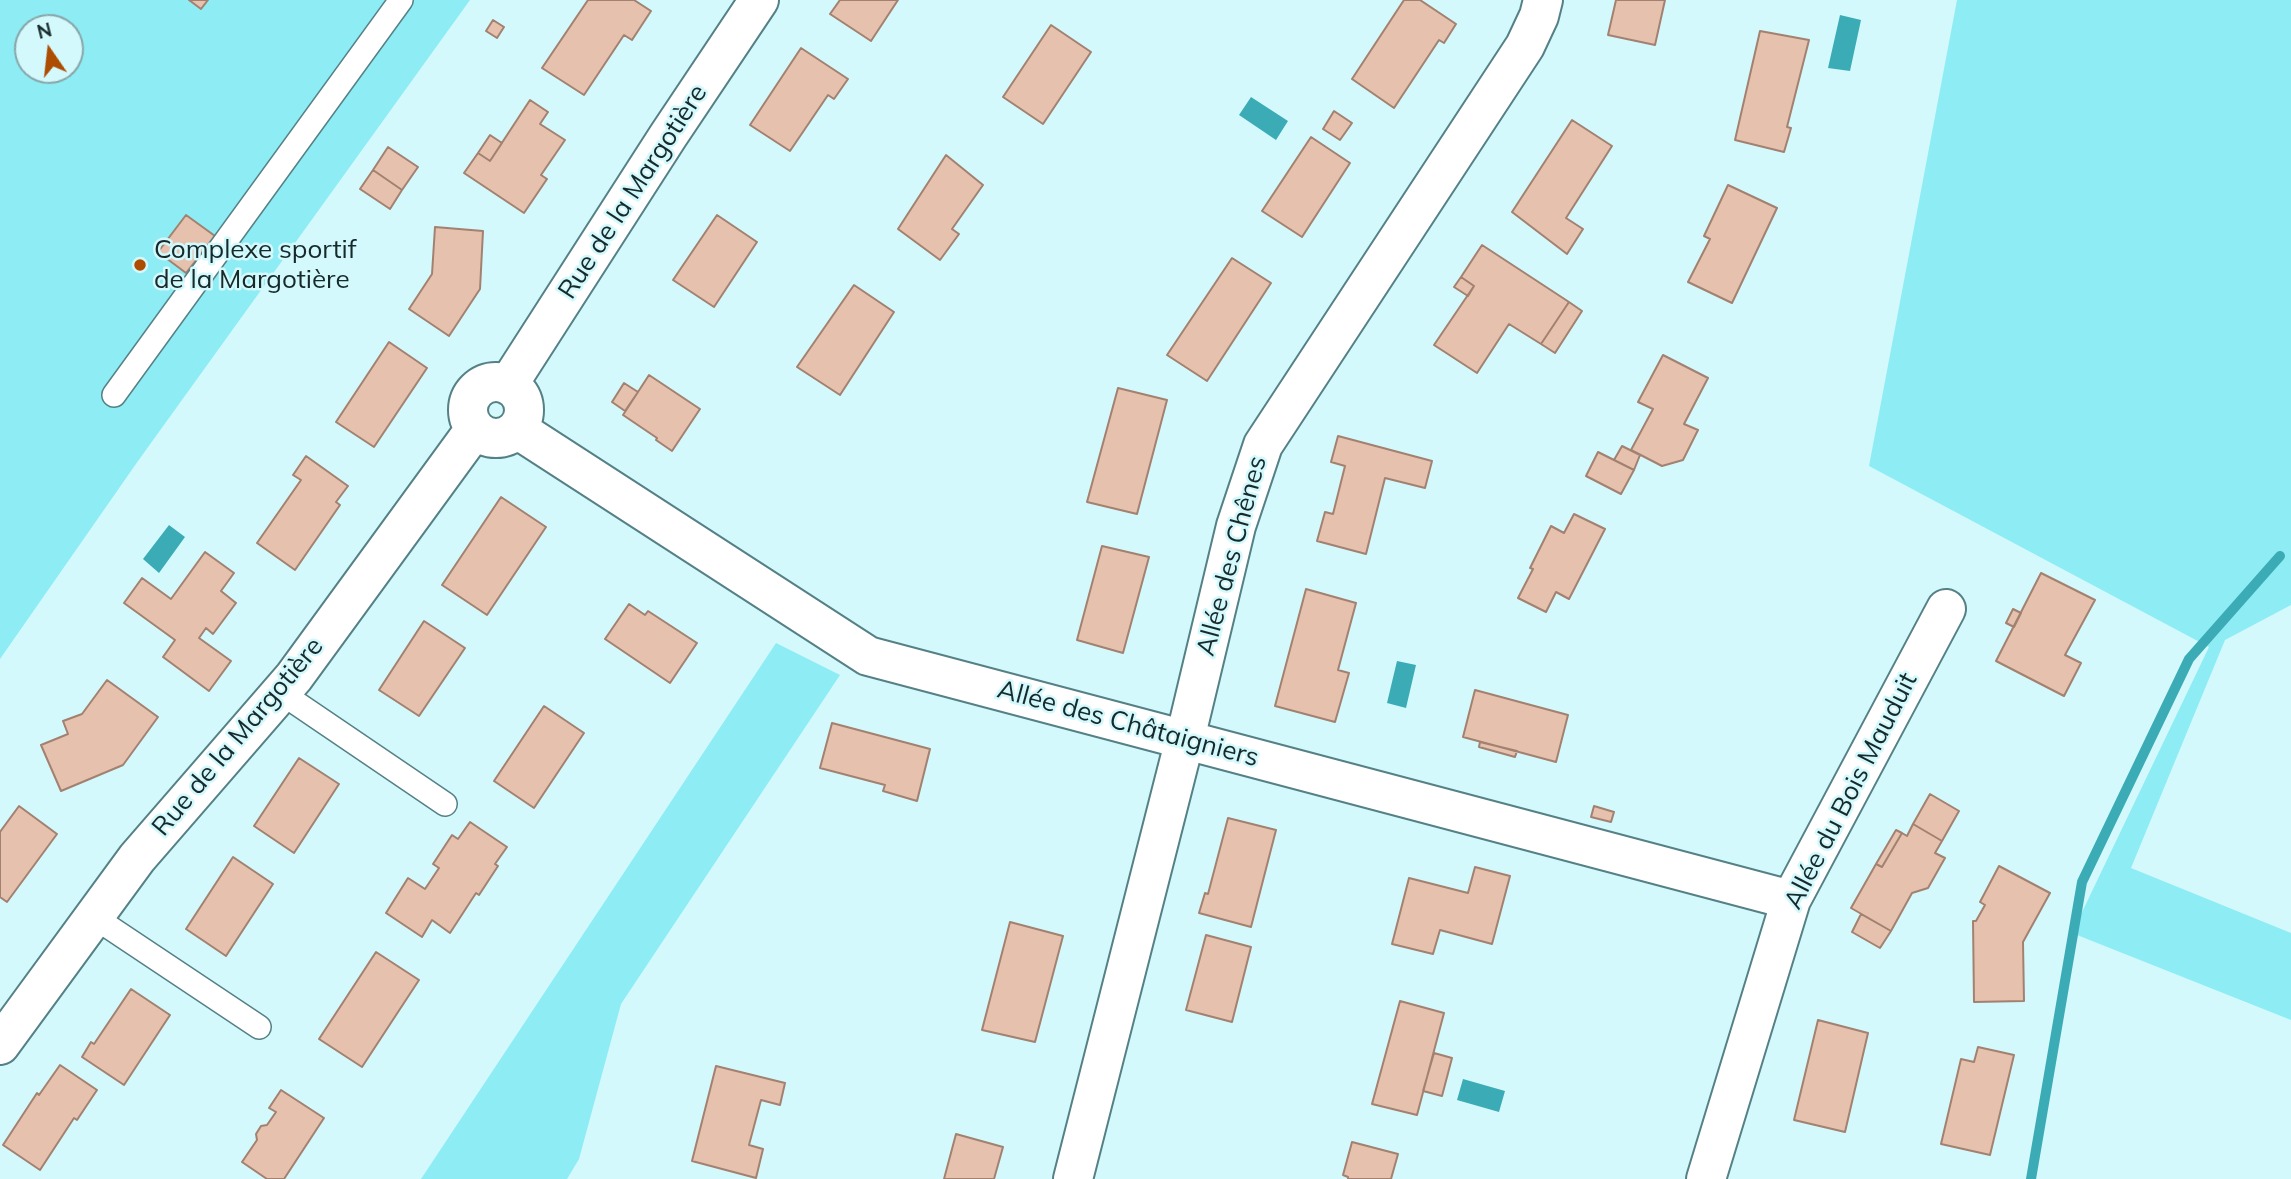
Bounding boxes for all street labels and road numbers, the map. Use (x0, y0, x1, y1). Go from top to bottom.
street label: Rue de la Margotière (552, 79, 714, 305)
street label: Allée des Chênes (1190, 453, 1274, 659)
street label: Rue de la Margotière (146, 631, 330, 843)
street label: Allée du Bois Mauduit (1778, 668, 1924, 914)
street label: Allée des Châtaigniers (994, 674, 1262, 774)

